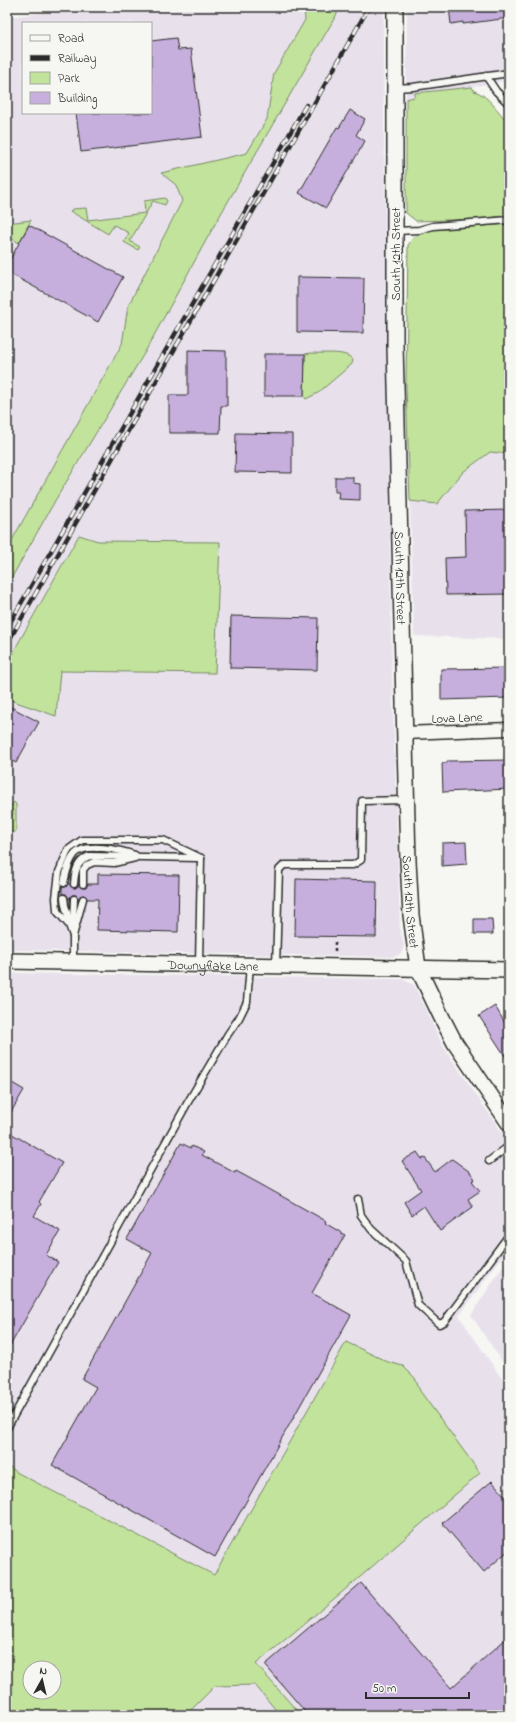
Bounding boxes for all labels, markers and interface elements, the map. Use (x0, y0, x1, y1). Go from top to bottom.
legend (22, 22, 152, 114)
text: Road (58, 30, 84, 48)
text: Railway (58, 50, 97, 69)
text: Park (58, 70, 80, 88)
text: Building (57, 90, 97, 109)
street label: South 12th Street (387, 207, 406, 301)
street label: South 12th Street (389, 531, 410, 626)
street label: Lova Lane (431, 708, 483, 729)
street label: South 12th Street (397, 855, 423, 950)
street label: Downyflake Lane (166, 956, 259, 977)
north arrow (22, 1660, 62, 1700)
text: N (38, 1663, 48, 1680)
scale bar (366, 1674, 469, 1700)
text: 50 m (372, 1680, 396, 1698)

